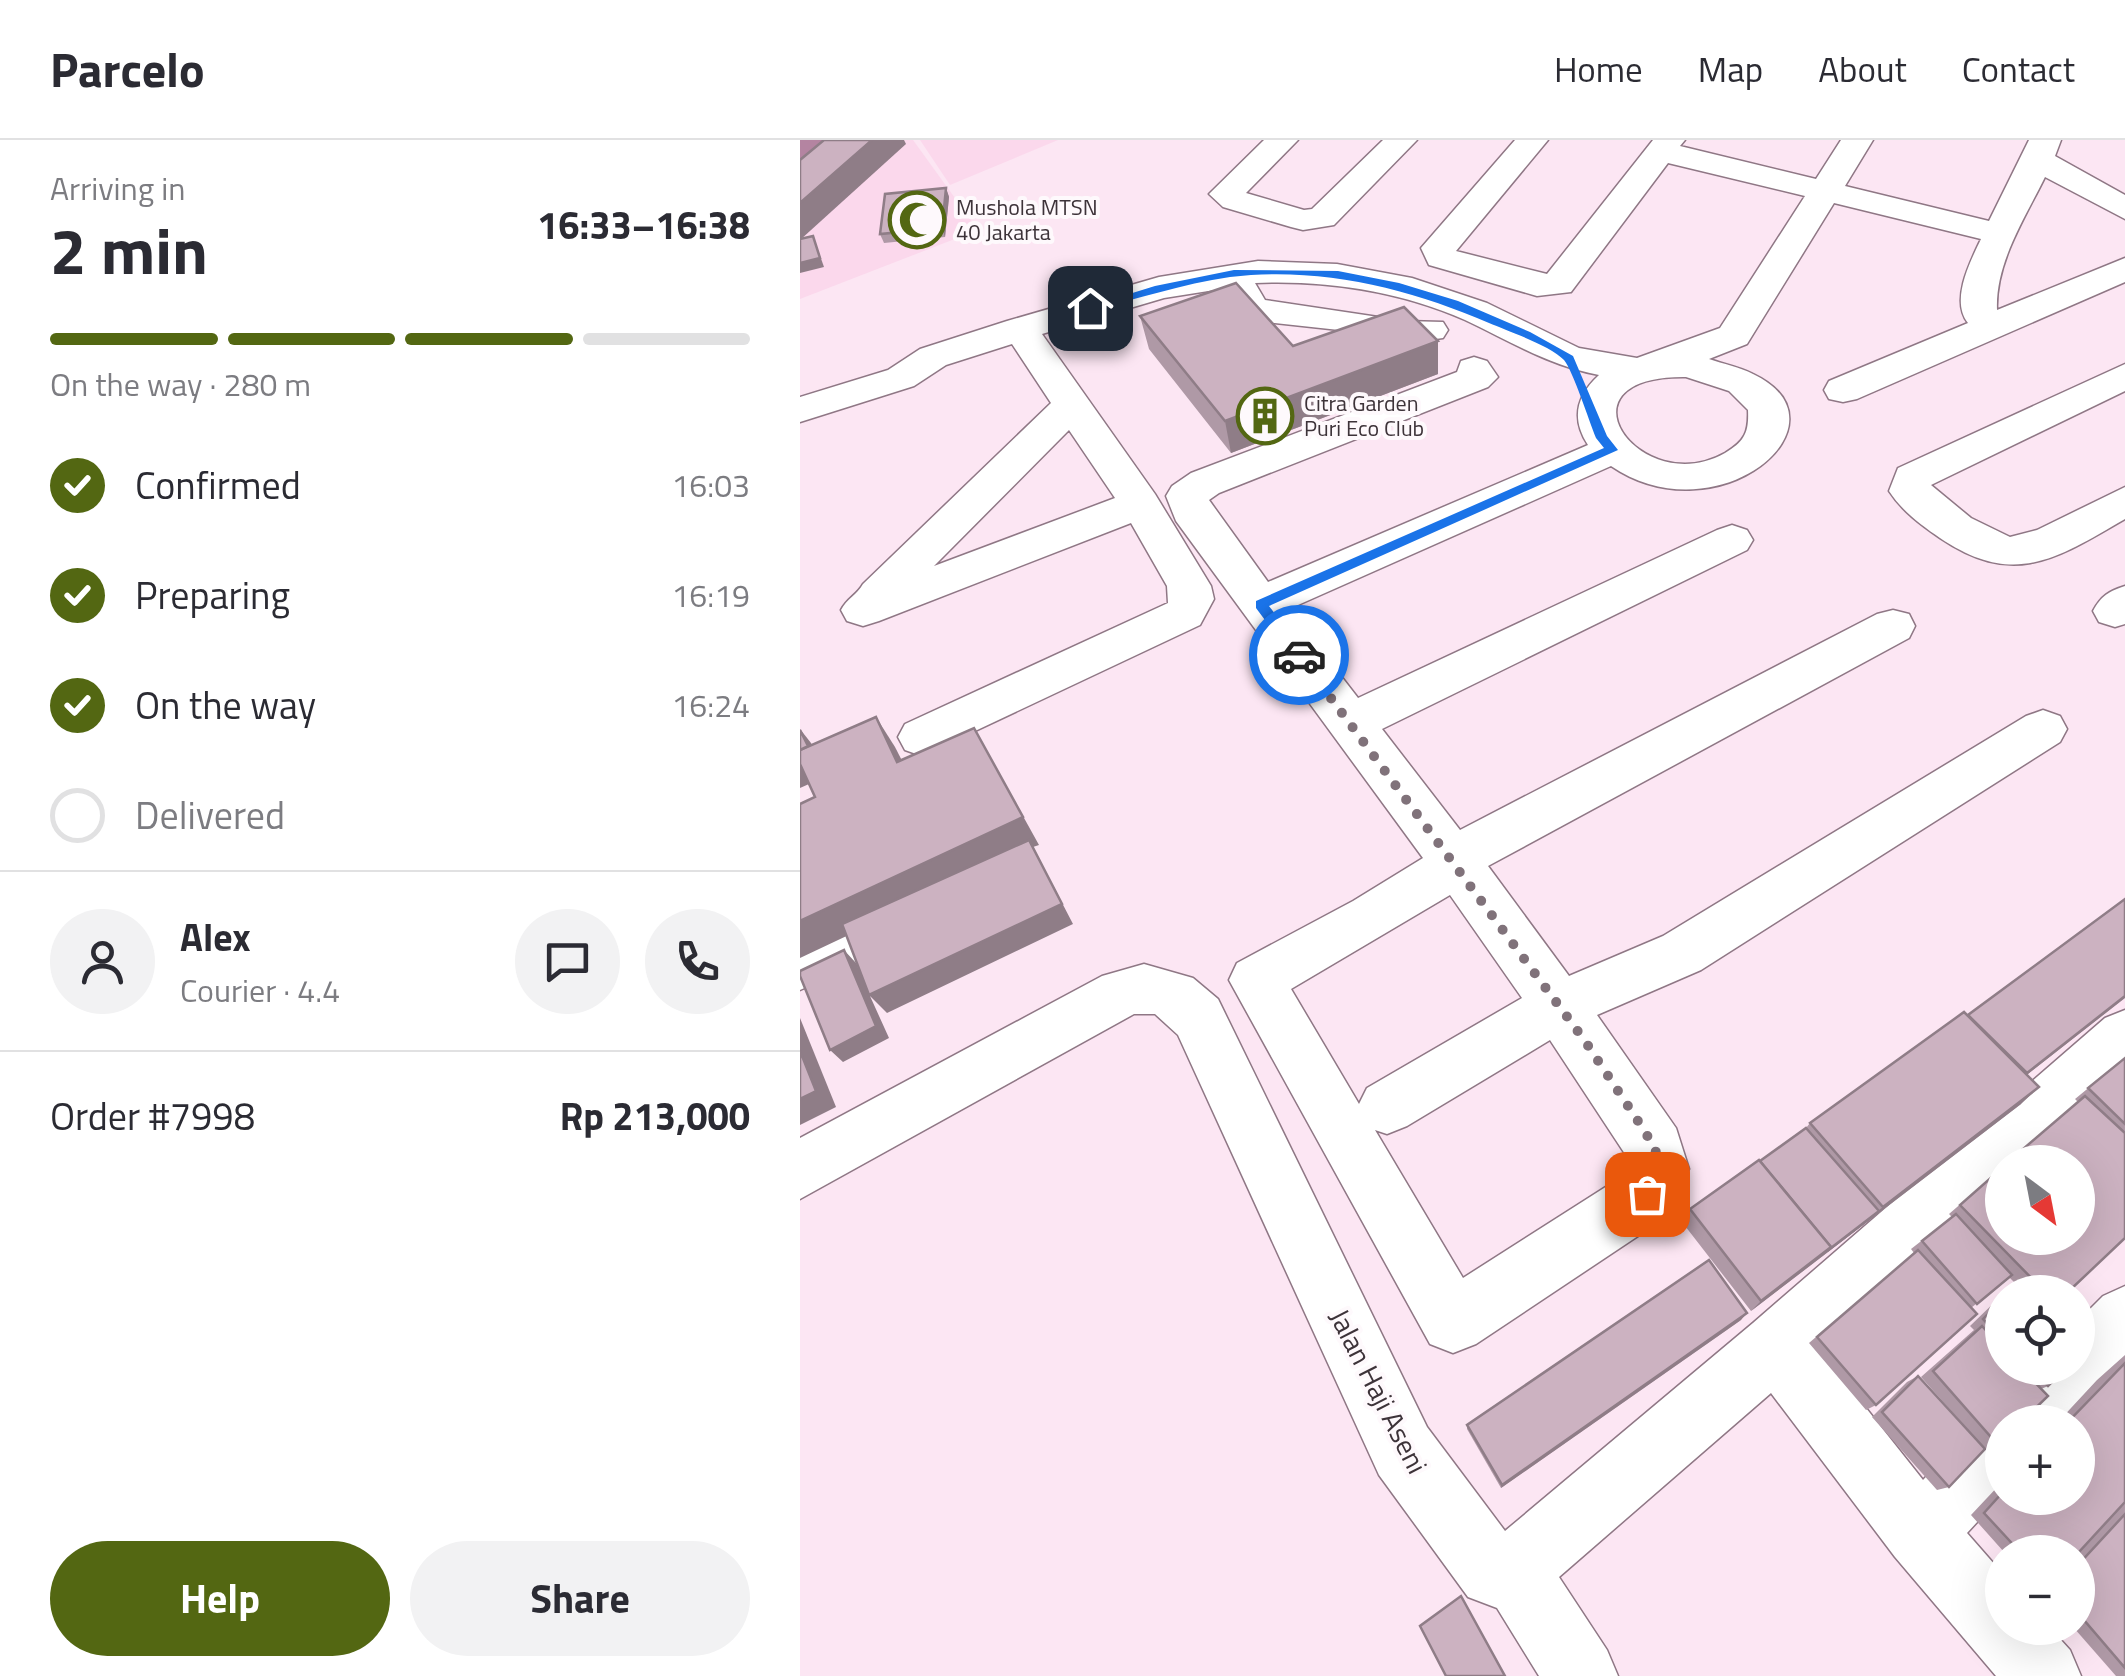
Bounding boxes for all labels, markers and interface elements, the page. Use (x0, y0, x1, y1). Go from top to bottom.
text: Parcelo (50, 33, 205, 106)
text: Home (1554, 42, 1643, 96)
text: Map (1698, 42, 1763, 96)
text: About (1818, 42, 1907, 96)
text: Contact (1962, 42, 2075, 96)
text: Arriving in (50, 164, 186, 212)
mosque icon: Mushola MTSN 40 Jakarta (887, 190, 947, 250)
place label: Mushola MTSN 40 Jakarta (956, 190, 1098, 249)
text: 16:33–16:38 (537, 196, 750, 254)
text: 2 min (50, 200, 208, 299)
pin (1048, 266, 1133, 351)
icon: home (1063, 281, 1118, 336)
text: On the way · 280 m (50, 360, 311, 408)
building icon: Citra Garden Puri Eco Club (1235, 386, 1295, 446)
place label: Citra Garden Puri Eco Club (1304, 386, 1424, 445)
text: Confirmed (135, 456, 301, 514)
icon: check (50, 458, 105, 513)
text: 16:03 (671, 461, 750, 509)
text: Preparing (135, 566, 290, 624)
icon: check (50, 568, 105, 623)
text: 16:19 (671, 571, 750, 619)
courier (1249, 605, 1349, 705)
icon: car (1272, 628, 1327, 683)
text: On the way (135, 676, 316, 734)
icon: check (50, 678, 105, 733)
text: 16:24 (671, 681, 750, 729)
text: Delivered (135, 786, 285, 844)
text: Alex (180, 908, 251, 966)
button: person (50, 909, 155, 1014)
button: chat (515, 909, 620, 1014)
button: phone (645, 909, 750, 1014)
text: Courier · 4.4 (180, 966, 340, 1014)
text: Order #7998 (50, 1087, 255, 1145)
text: Rp 213,000 (560, 1087, 750, 1145)
north arrow (1985, 1145, 2095, 1255)
map controls (1985, 1145, 2095, 1645)
pin (1605, 1152, 1690, 1237)
icon: bag (1620, 1167, 1675, 1222)
button: locate (1985, 1275, 2095, 1385)
street label: Jalan Haji Aseni (1319, 1301, 1439, 1481)
button: + (1985, 1405, 2095, 1515)
button: − (1985, 1535, 2095, 1645)
button: Help (50, 1541, 390, 1656)
button: Share (410, 1541, 750, 1656)

